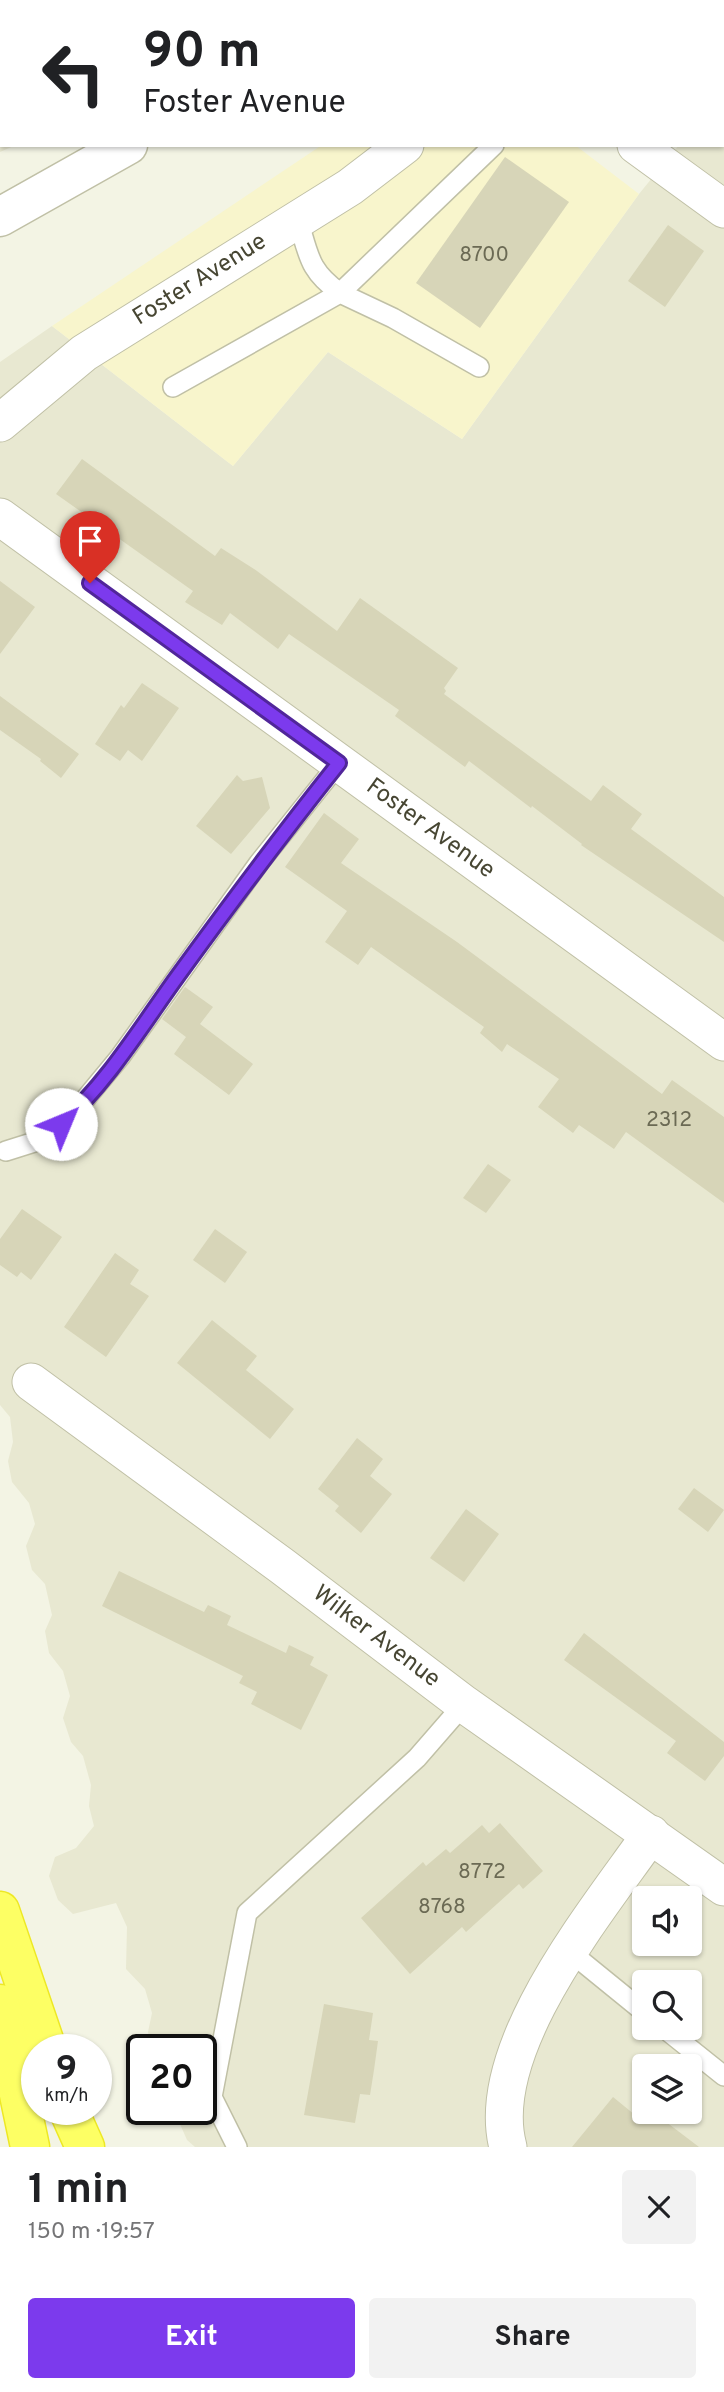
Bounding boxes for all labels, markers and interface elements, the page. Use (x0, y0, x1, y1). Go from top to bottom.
text: 90 m (143, 23, 261, 85)
icon: left (28, 28, 119, 119)
text: Foster Avenue (143, 84, 346, 124)
street label: Foster Avenue (128, 227, 272, 333)
house number: 8700 (459, 242, 509, 269)
pin (60, 511, 120, 583)
icon: arrive (71, 522, 109, 560)
street label: Foster Avenue (360, 772, 500, 886)
position arrow (24, 1087, 98, 1161)
house number: 2312 (646, 1107, 692, 1134)
street label: Wilker Avenue (306, 1579, 446, 1695)
house number: 8772 (458, 1859, 506, 1886)
map controls (632, 1886, 702, 2124)
button: sound (632, 1886, 702, 1956)
house number: 8768 (418, 1894, 466, 1921)
button: search (632, 1970, 702, 2040)
speed limit sign: 20 (126, 2034, 217, 2125)
text: 9 (56, 2048, 77, 2092)
button: layers (632, 2054, 702, 2124)
text: km/h (45, 2085, 88, 2108)
text: 1 min (28, 2165, 129, 2218)
button: close (622, 2170, 696, 2244)
text: 150 m · 19:57 (28, 2218, 155, 2247)
button: Exit (28, 2298, 355, 2378)
button: Share (369, 2298, 696, 2378)

